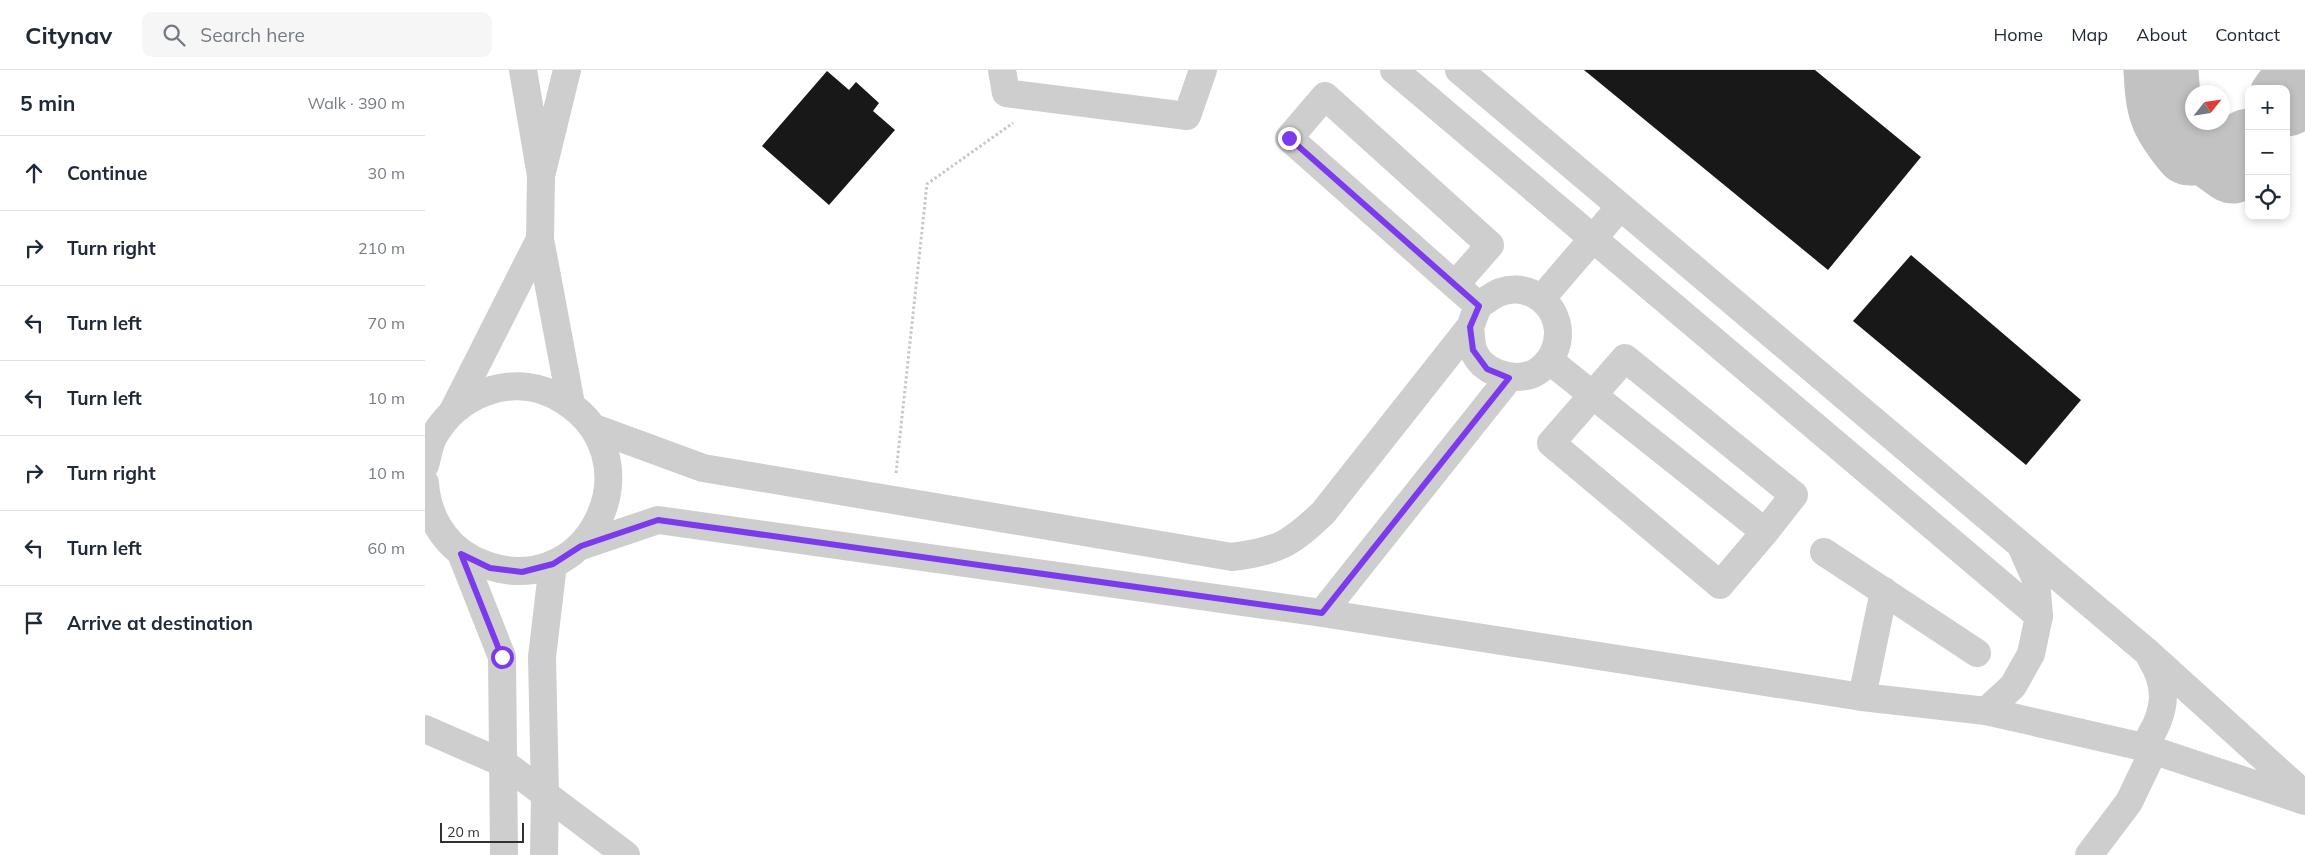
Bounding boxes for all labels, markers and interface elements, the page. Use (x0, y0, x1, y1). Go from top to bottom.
search box (142, 12, 492, 57)
text: Citynav (25, 20, 112, 50)
icon: search (160, 21, 188, 49)
text: Search here (200, 23, 305, 47)
text: Home (1993, 23, 2043, 46)
text: Map (2071, 23, 2108, 46)
text: About (2136, 23, 2187, 46)
text: Contact (2215, 23, 2280, 46)
north arrow (2185, 85, 2230, 130)
map controls (2245, 85, 2290, 220)
button: + (2245, 85, 2290, 130)
text: 5 min (20, 90, 75, 116)
text: Walk · 390 m (307, 93, 405, 113)
route end (1278, 127, 1301, 150)
button: − (2245, 130, 2290, 175)
icon: ahead (20, 159, 48, 187)
text: Continue (67, 161, 147, 185)
text: 30 m (368, 163, 405, 183)
button: locate (2245, 175, 2290, 220)
icon: right (20, 234, 48, 262)
text: Turn right (67, 236, 156, 260)
text: 210 m (358, 238, 405, 258)
icon: left (20, 309, 48, 337)
text: Turn left (67, 311, 142, 335)
text: 70 m (368, 313, 405, 333)
icon: left (20, 384, 48, 412)
text: Turn left (67, 386, 142, 410)
text: 10 m (368, 388, 405, 408)
icon: right (20, 459, 48, 487)
text: Turn right (67, 461, 156, 485)
text: 10 m (368, 463, 405, 483)
icon: left (20, 534, 48, 562)
text: Turn left (67, 536, 142, 560)
text: 60 m (368, 538, 405, 558)
icon: arrive (20, 609, 48, 637)
text: Arrive at destination (67, 611, 253, 635)
route start (491, 646, 514, 669)
scale bar (440, 820, 524, 843)
text: 20 m (447, 823, 480, 841)

